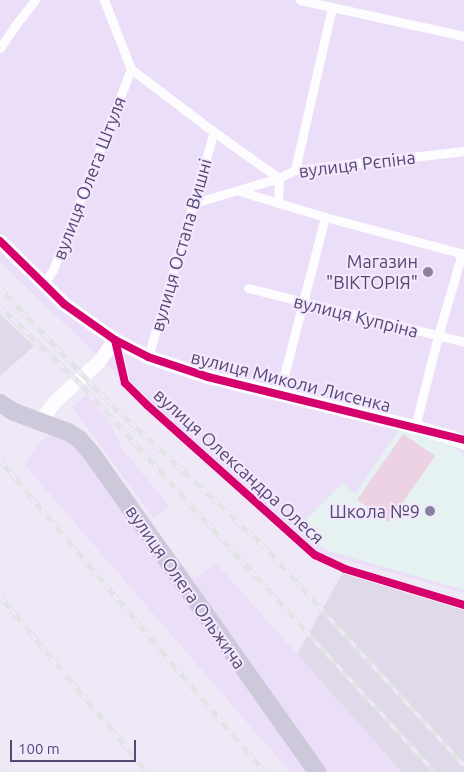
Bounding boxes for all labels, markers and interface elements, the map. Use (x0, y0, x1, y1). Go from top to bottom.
street label: вулиця Олега Штуля (48, 93, 130, 263)
street label: вулиця Рєпіна (297, 146, 417, 182)
street label: вулиця Остапа Вишні (146, 156, 216, 334)
place label: Магазин "ВІКТОРІЯ" (326, 251, 418, 294)
marker: Магазин "ВІКТОРІЯ" (422, 266, 434, 278)
street label: вулиця Купріна (291, 290, 421, 342)
street label: вулиця Миколи Лисенка (189, 346, 393, 416)
street label: вулиця Олександра Олеся (149, 384, 329, 548)
place label: Школа №9 (329, 500, 420, 522)
street label: вулиця Олега Ольжича (121, 501, 251, 673)
marker: Школа №9 (424, 505, 436, 517)
scale bar (12, 730, 139, 762)
text: 100 m (18, 740, 60, 757)

